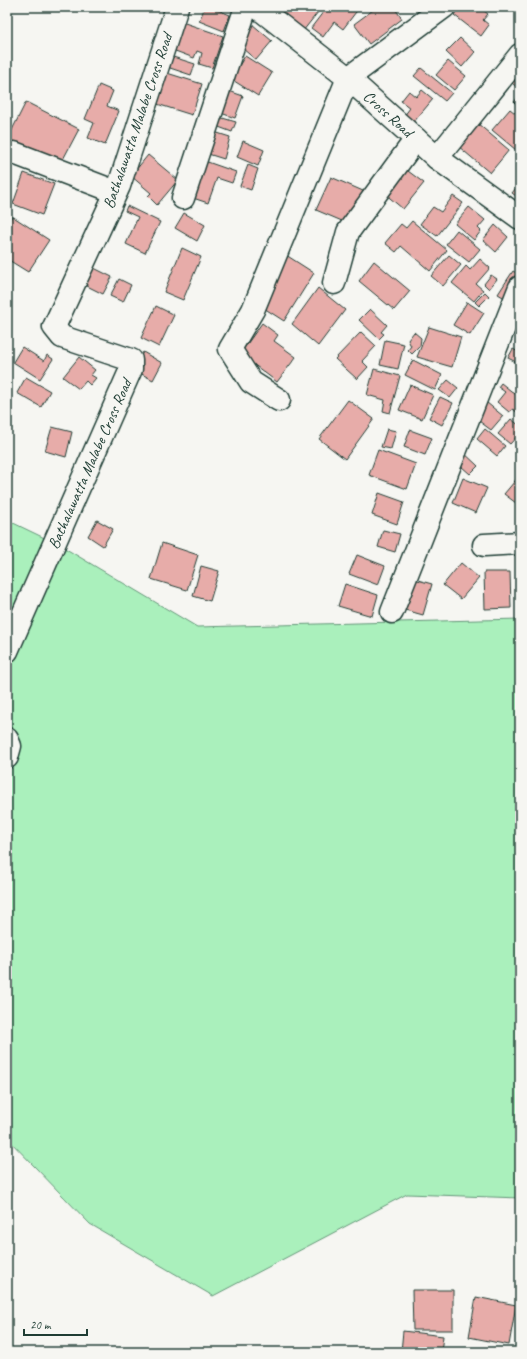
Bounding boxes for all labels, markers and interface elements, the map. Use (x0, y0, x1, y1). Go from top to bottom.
street label: Bathalawatta Malabe Cross Road (99, 28, 178, 211)
street label: Cross Road (359, 86, 419, 143)
street label: Bathalawatta Malabe Cross Road (44, 374, 138, 552)
scale bar (24, 1311, 87, 1337)
text: 20 m (30, 1317, 52, 1333)

